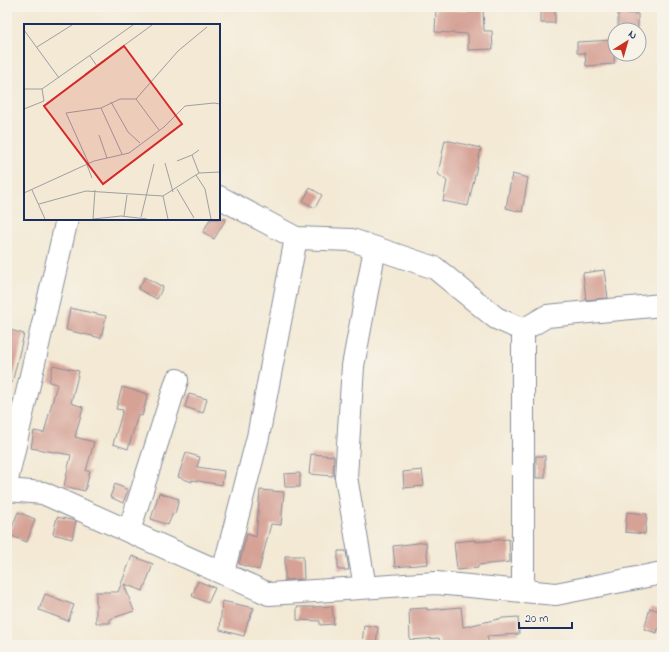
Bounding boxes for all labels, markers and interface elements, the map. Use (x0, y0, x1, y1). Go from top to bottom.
north arrow (607, 22, 647, 62)
inset map (24, 24, 220, 220)
text: N (625, 26, 640, 43)
scale bar (519, 604, 572, 630)
text: 20 m (525, 610, 548, 628)

